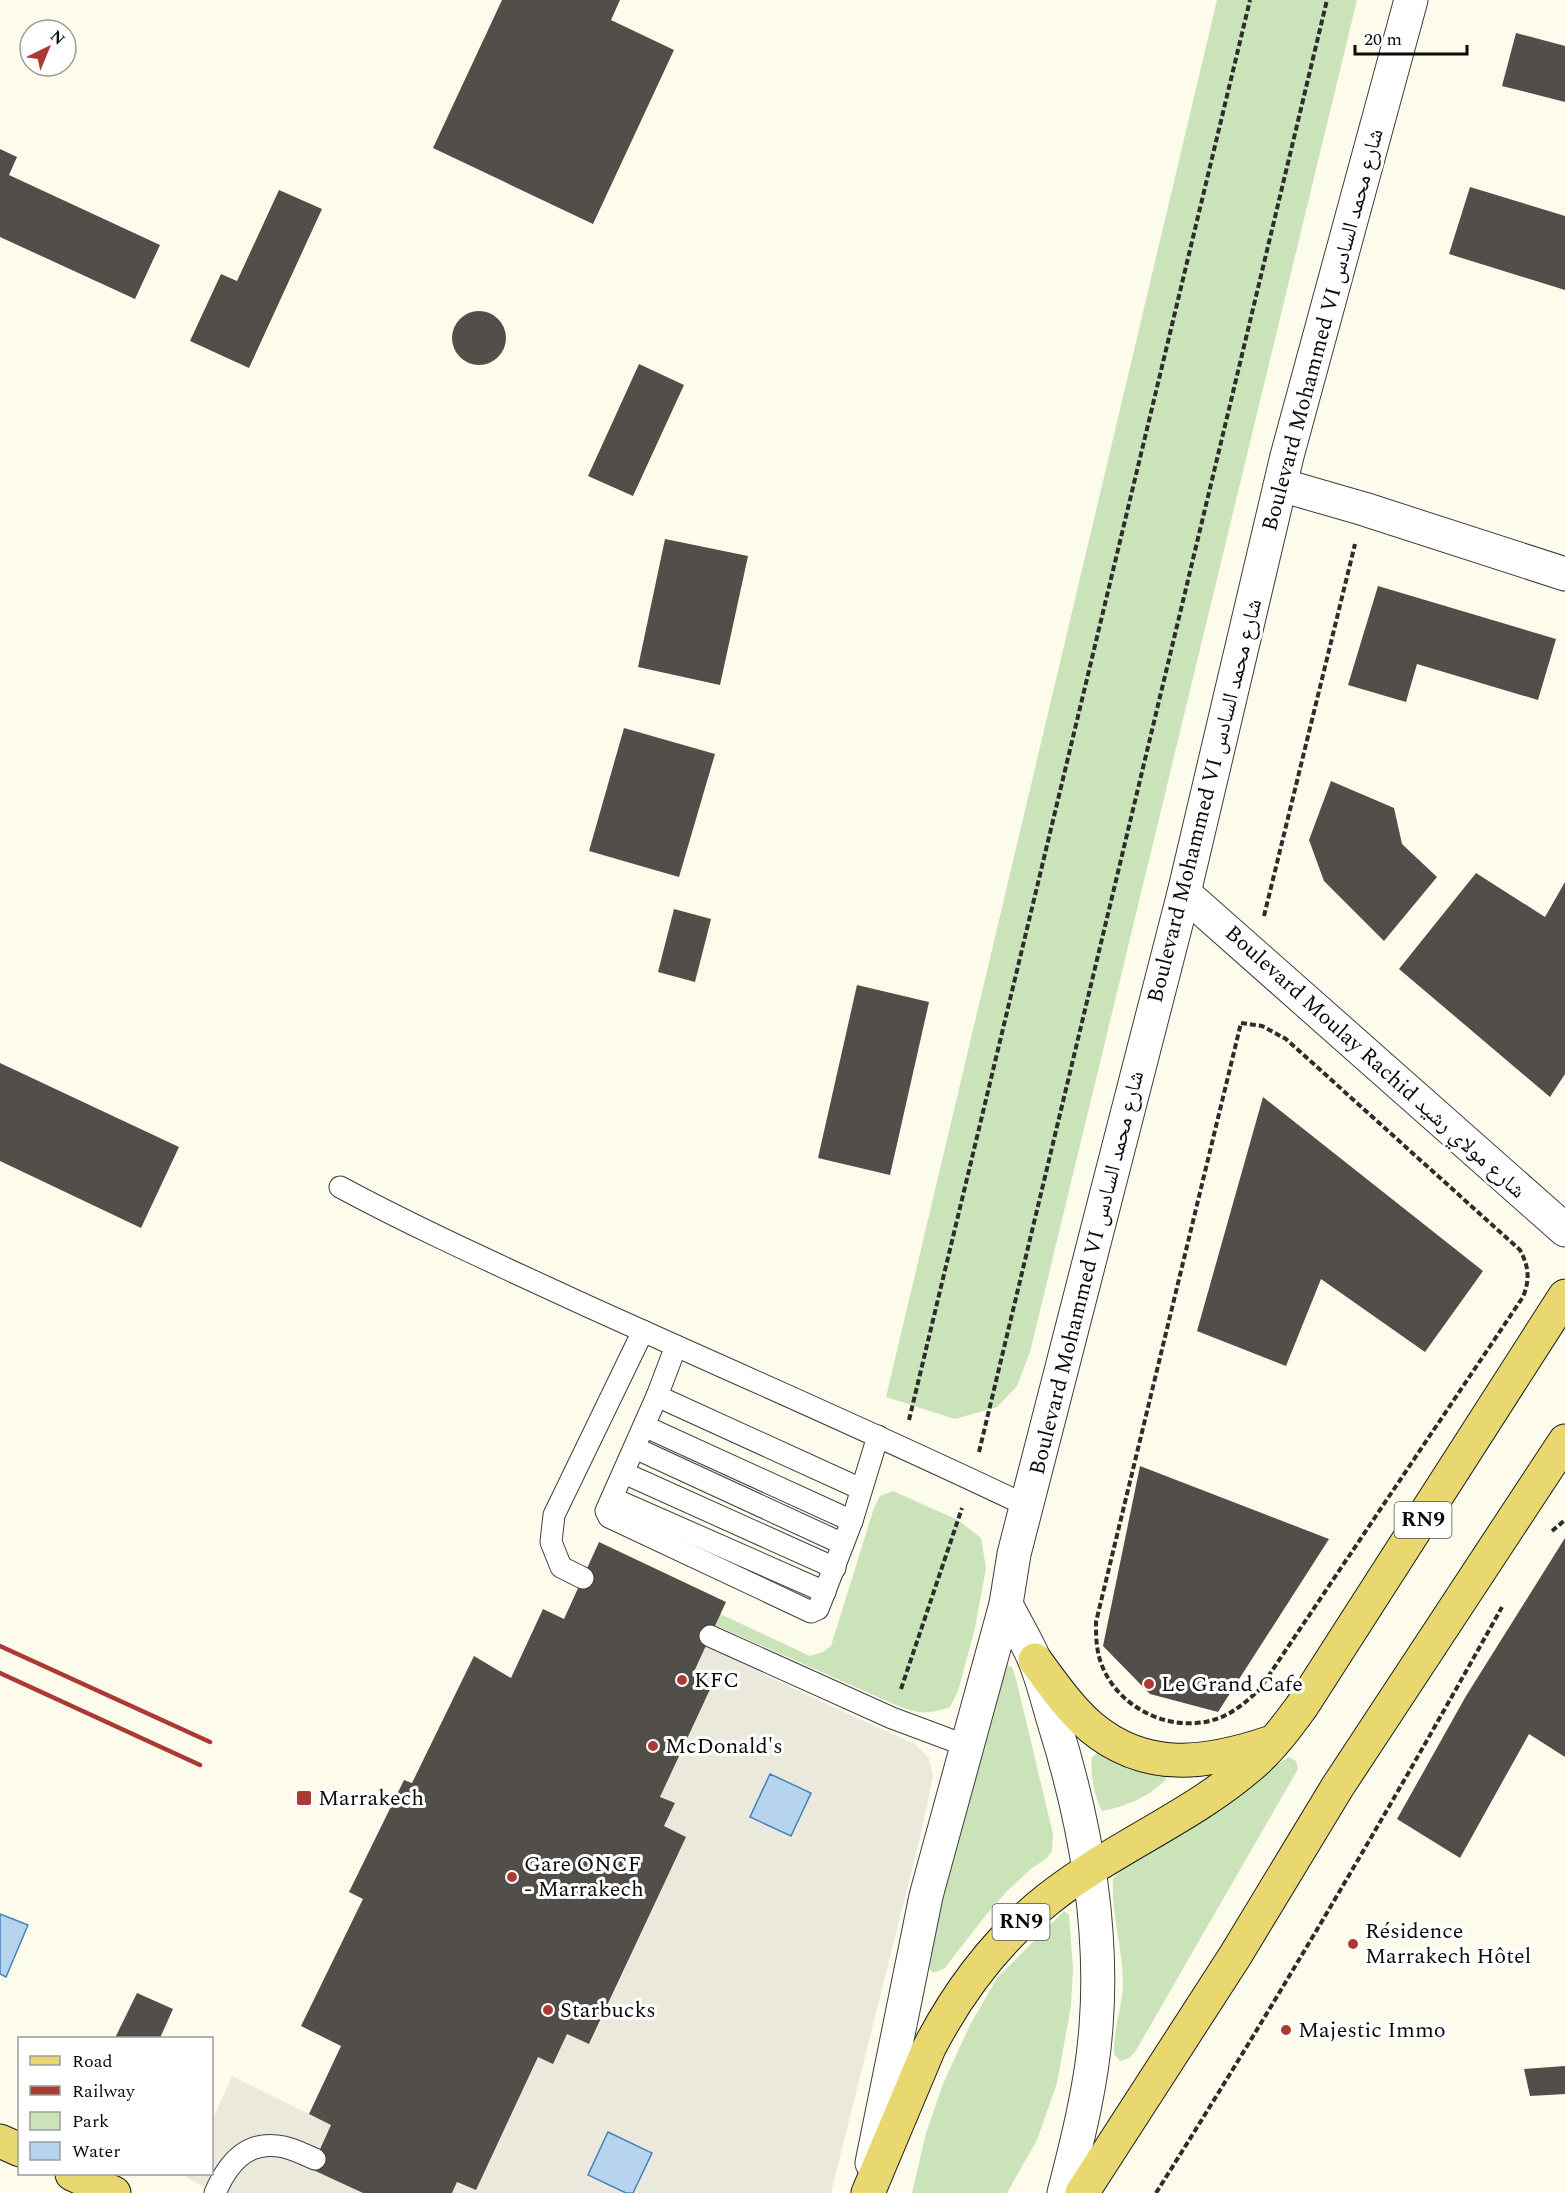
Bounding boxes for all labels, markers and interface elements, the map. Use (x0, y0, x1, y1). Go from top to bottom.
north arrow (18, 18, 78, 78)
scale bar (1355, 18, 1468, 56)
text: N (45, 25, 71, 51)
text: 20 m (1364, 26, 1402, 53)
street label: Boulevard Mohammed VI شارع محمد السادس (1253, 125, 1393, 535)
street label: Boulevard Mohammed VI شارع محمد السادس (1139, 595, 1271, 1007)
street label: Boulevard Moulay Rachid شارع مولاي رشيد (1217, 917, 1533, 1207)
street label: Boulevard Mohammed VI شارع محمد السادس (1021, 1067, 1153, 1479)
road number: RN9 (1394, 1502, 1452, 1538)
place label: KFC (694, 1664, 739, 1697)
place label: Le Grand Cafe (1161, 1668, 1303, 1701)
marker: KFC (675, 1673, 689, 1687)
marker: Le Grand Cafe (1142, 1677, 1156, 1691)
place label: McDonald's (665, 1730, 783, 1763)
marker: McDonald's (646, 1739, 660, 1753)
place label: Marrakech (318, 1782, 424, 1815)
marker: Marrakech (295, 1789, 313, 1807)
place label: Gare ONCF - Marrakech (524, 1848, 644, 1906)
marker: Gare ONCF - Marrakech (505, 1870, 519, 1884)
road number: RN9 (992, 1904, 1050, 1940)
place label: Résidence Marrakech Hôtel (1365, 1915, 1531, 1973)
marker: Résidence Marrakech Hôtel (1346, 1937, 1360, 1951)
place label: Starbucks (560, 1994, 656, 2027)
marker: Starbucks (541, 2003, 555, 2017)
place label: Majestic Immo (1298, 2014, 1446, 2047)
marker: Majestic Immo (1279, 2023, 1293, 2037)
legend (18, 2037, 213, 2175)
text: Road (72, 2048, 113, 2075)
text: Railway (72, 2078, 136, 2105)
text: Park (72, 2108, 109, 2135)
text: Water (72, 2138, 120, 2165)

